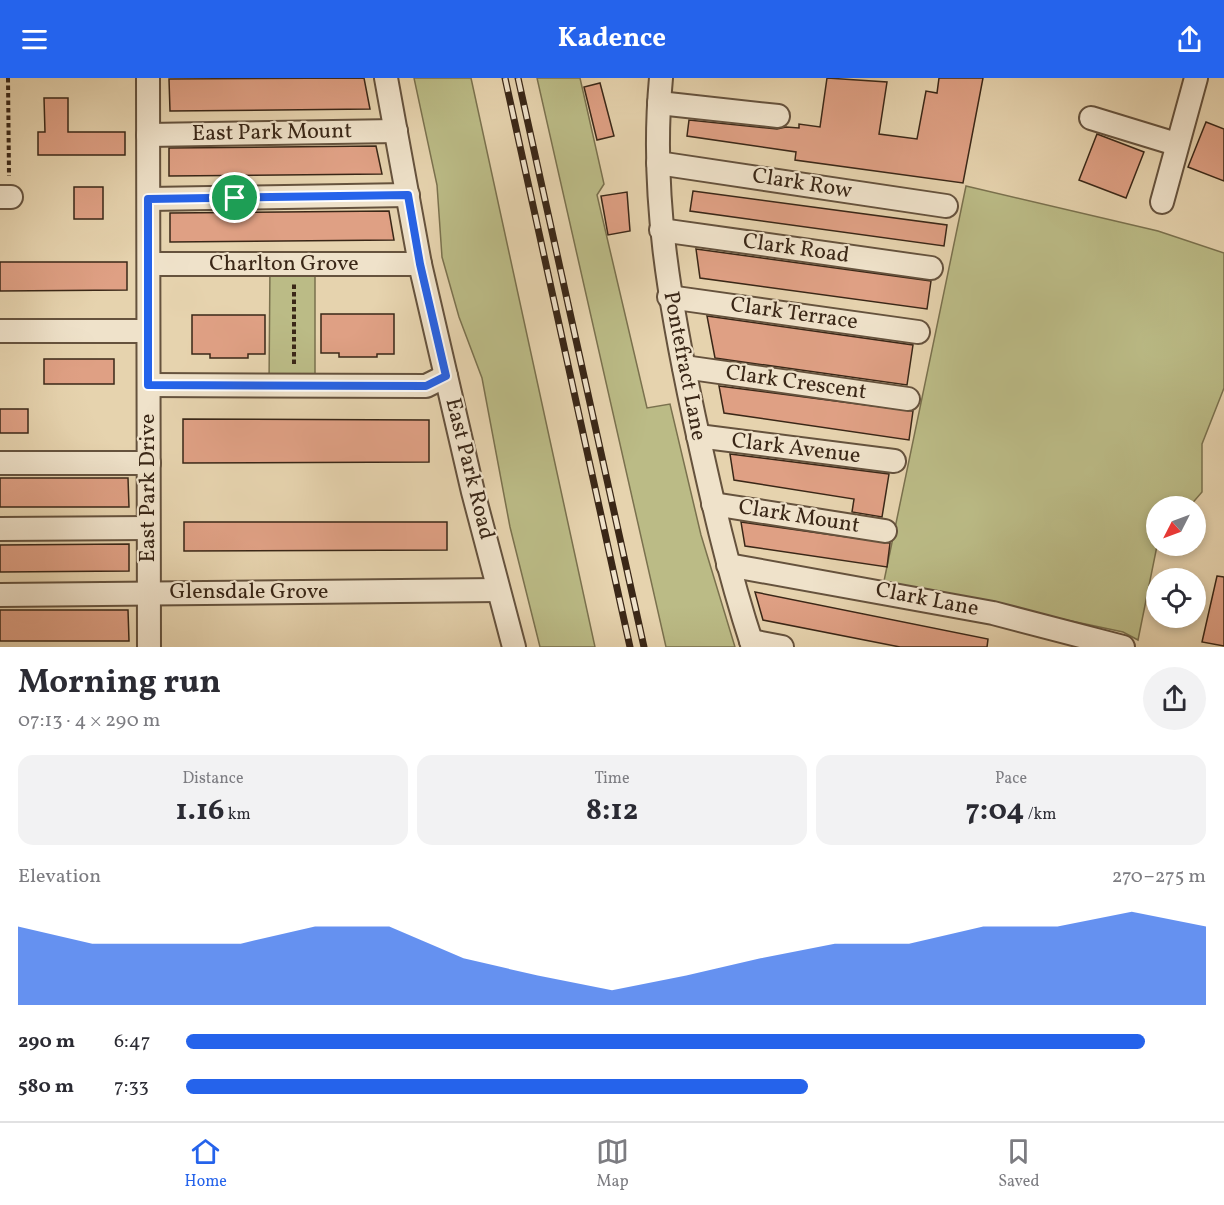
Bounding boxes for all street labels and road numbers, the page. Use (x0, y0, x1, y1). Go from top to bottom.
street label: East Park Mount (192, 116, 353, 150)
street label: Clark Row (750, 161, 854, 207)
street label: Clark Road (741, 226, 851, 272)
street label: Charlton Grove (209, 249, 359, 280)
street label: Pontefract Lane (654, 289, 714, 443)
street label: Clark Terrace (728, 290, 860, 338)
street label: Clark Crescent (724, 358, 869, 408)
street label: East Park Road (436, 395, 502, 543)
street label: East Park Drive (133, 414, 164, 562)
street label: Clark Avenue (730, 426, 862, 472)
street label: Clark Mount (736, 492, 862, 542)
street label: Clark Lane (873, 575, 981, 625)
street label: Glensdale Grove (169, 577, 329, 608)

